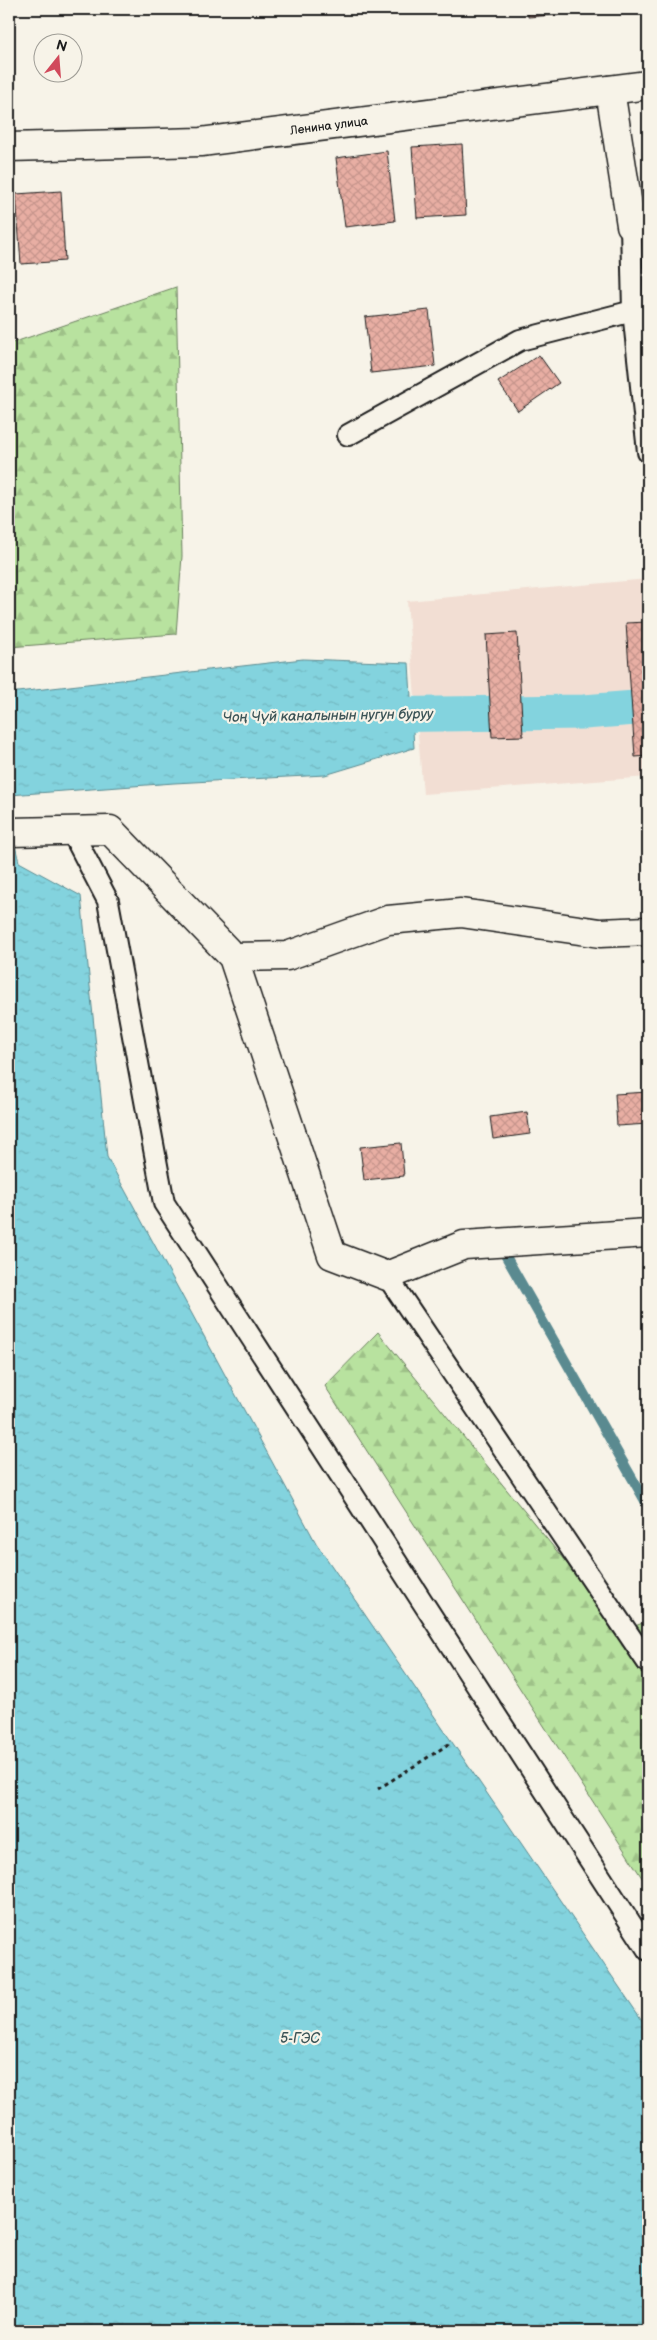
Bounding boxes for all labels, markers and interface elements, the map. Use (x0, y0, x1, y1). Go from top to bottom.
north arrow (32, 32, 82, 82)
text: N (54, 36, 69, 56)
street label: Ленина улица (288, 114, 369, 139)
water label: Чоң Чүй каналынын нугун буруу (223, 705, 434, 726)
water label: 5-ГЭС (280, 2030, 320, 2047)

